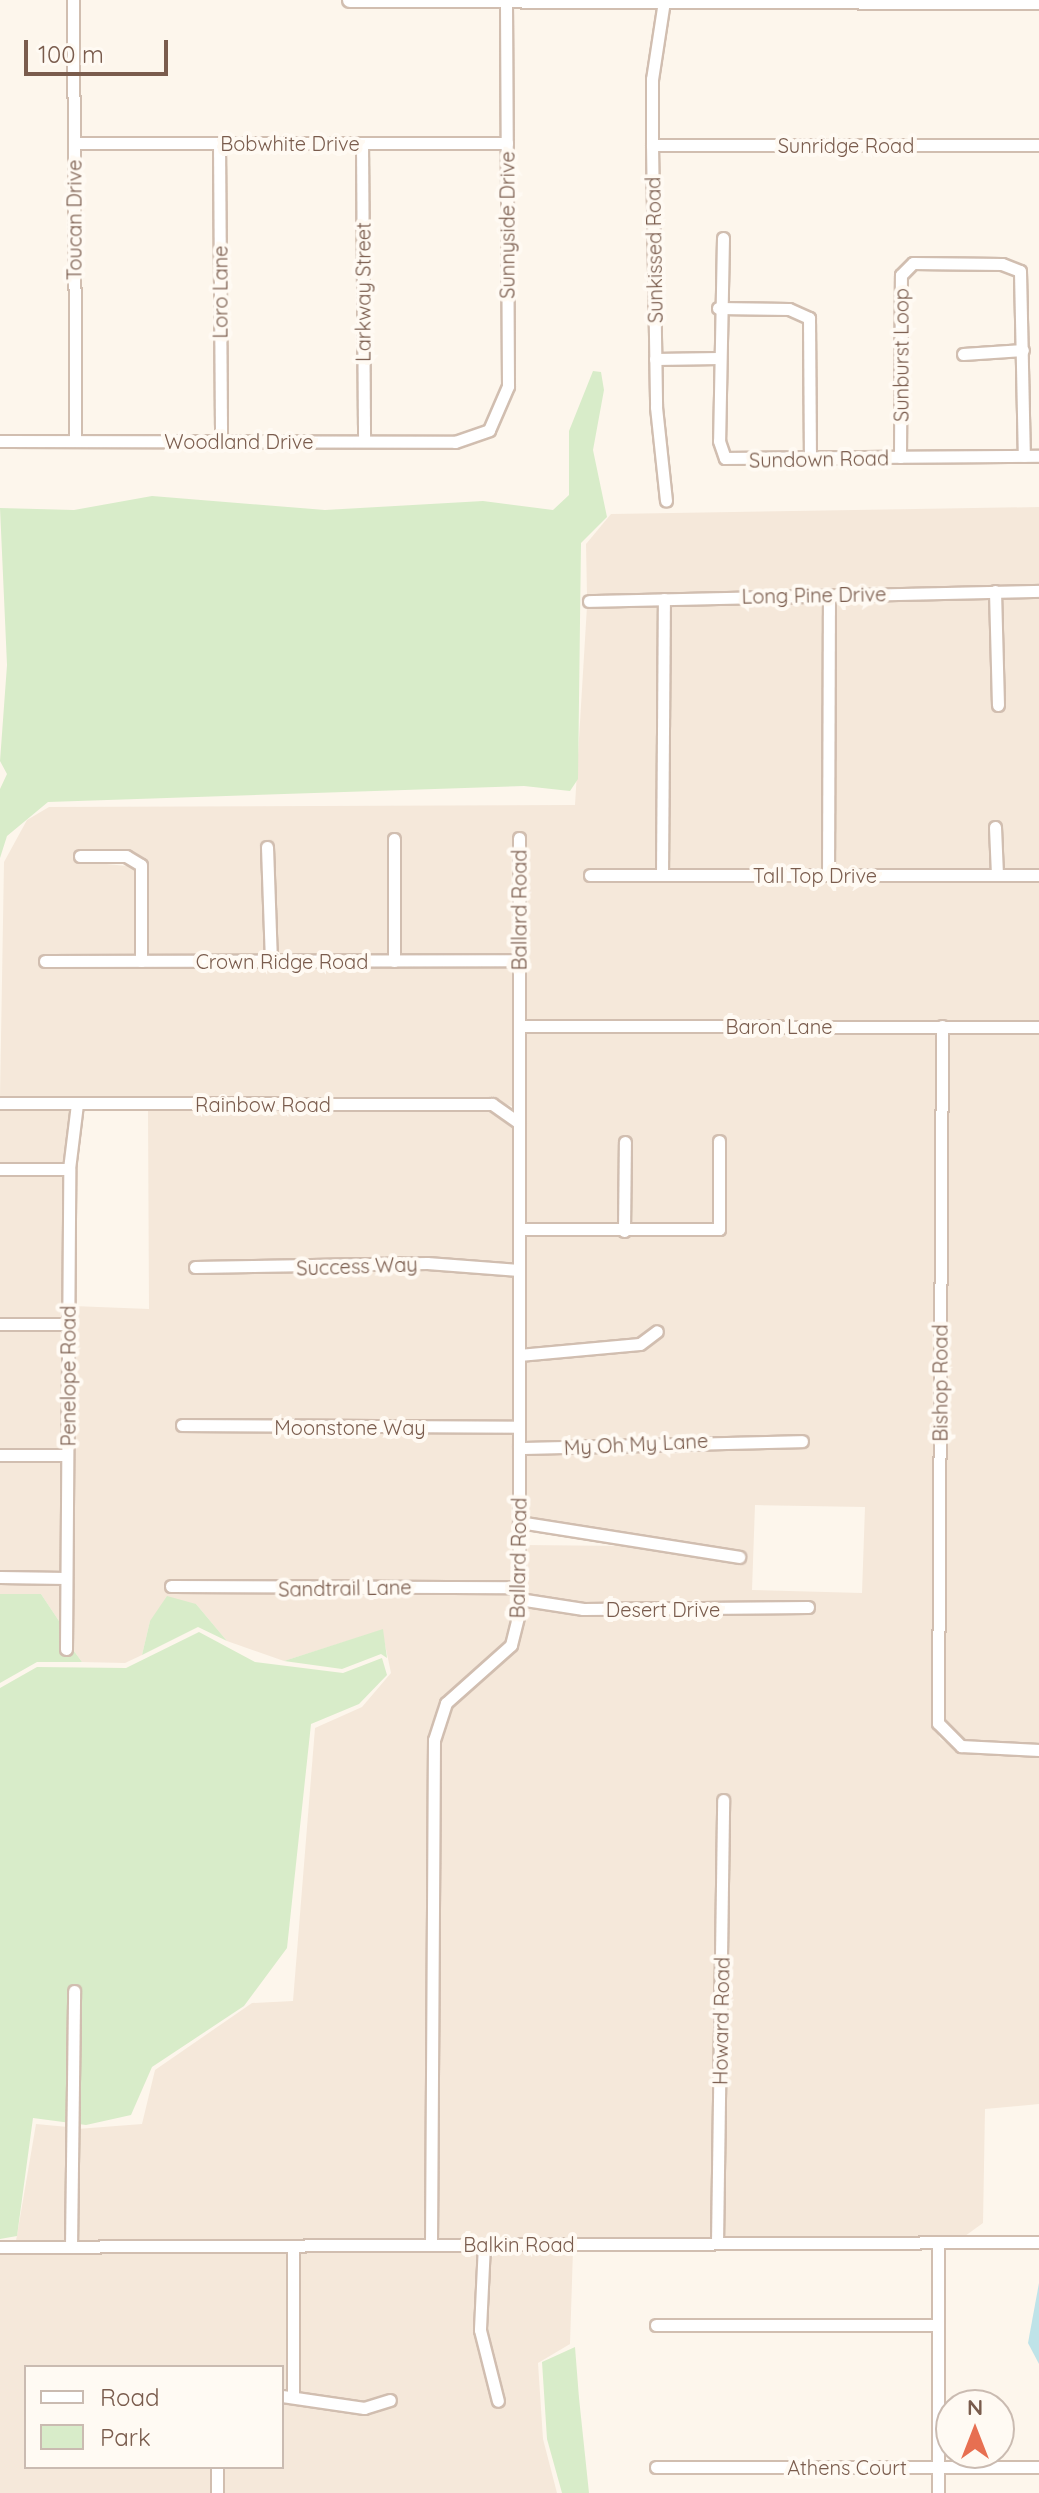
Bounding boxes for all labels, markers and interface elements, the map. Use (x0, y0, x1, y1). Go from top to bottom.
scale bar (28, 24, 172, 74)
text: 100 m (38, 39, 104, 69)
street label: Bobwhite Drive (220, 131, 360, 155)
street label: Sunridge Road (778, 133, 914, 157)
street label: Sunnyside Drive (495, 151, 519, 299)
street label: Toucan Drive (62, 160, 86, 280)
street label: Sunkissed Road (641, 177, 667, 323)
street label: Larkway Street (351, 222, 375, 362)
street label: Loro Lane (208, 245, 232, 339)
street label: Sunburst Loop (889, 288, 913, 422)
street label: Woodland Drive (164, 429, 314, 453)
street label: Sundown Road (749, 446, 889, 472)
street label: Long Pine Drive (741, 582, 887, 608)
street label: Ballard Road (507, 850, 531, 970)
street label: Tall Top Drive (753, 863, 877, 887)
street label: Crown Ridge Road (196, 949, 368, 973)
street label: Baron Lane (725, 1014, 833, 1038)
street label: Rainbow Road (195, 1092, 331, 1116)
street label: Success Way (296, 1252, 418, 1280)
street label: Penelope Road (56, 1306, 80, 1446)
street label: Bishop Road (928, 1324, 952, 1442)
street label: Moonstone Way (274, 1415, 426, 1439)
street label: My Oh My Lane (563, 1428, 709, 1460)
street label: Ballard Road (505, 1497, 531, 1619)
street label: Sandtrail Lane (278, 1575, 412, 1601)
street label: Desert Drive (606, 1597, 720, 1621)
street label: Howard Road (708, 1957, 734, 2085)
street label: Balkin Road (463, 2232, 575, 2256)
legend (24, 2365, 284, 2469)
text: Road (100, 2382, 160, 2412)
north arrow (935, 2389, 1015, 2469)
text: N (967, 2393, 983, 2421)
text: Park (100, 2422, 151, 2452)
street label: Athens Court (787, 2455, 907, 2479)

